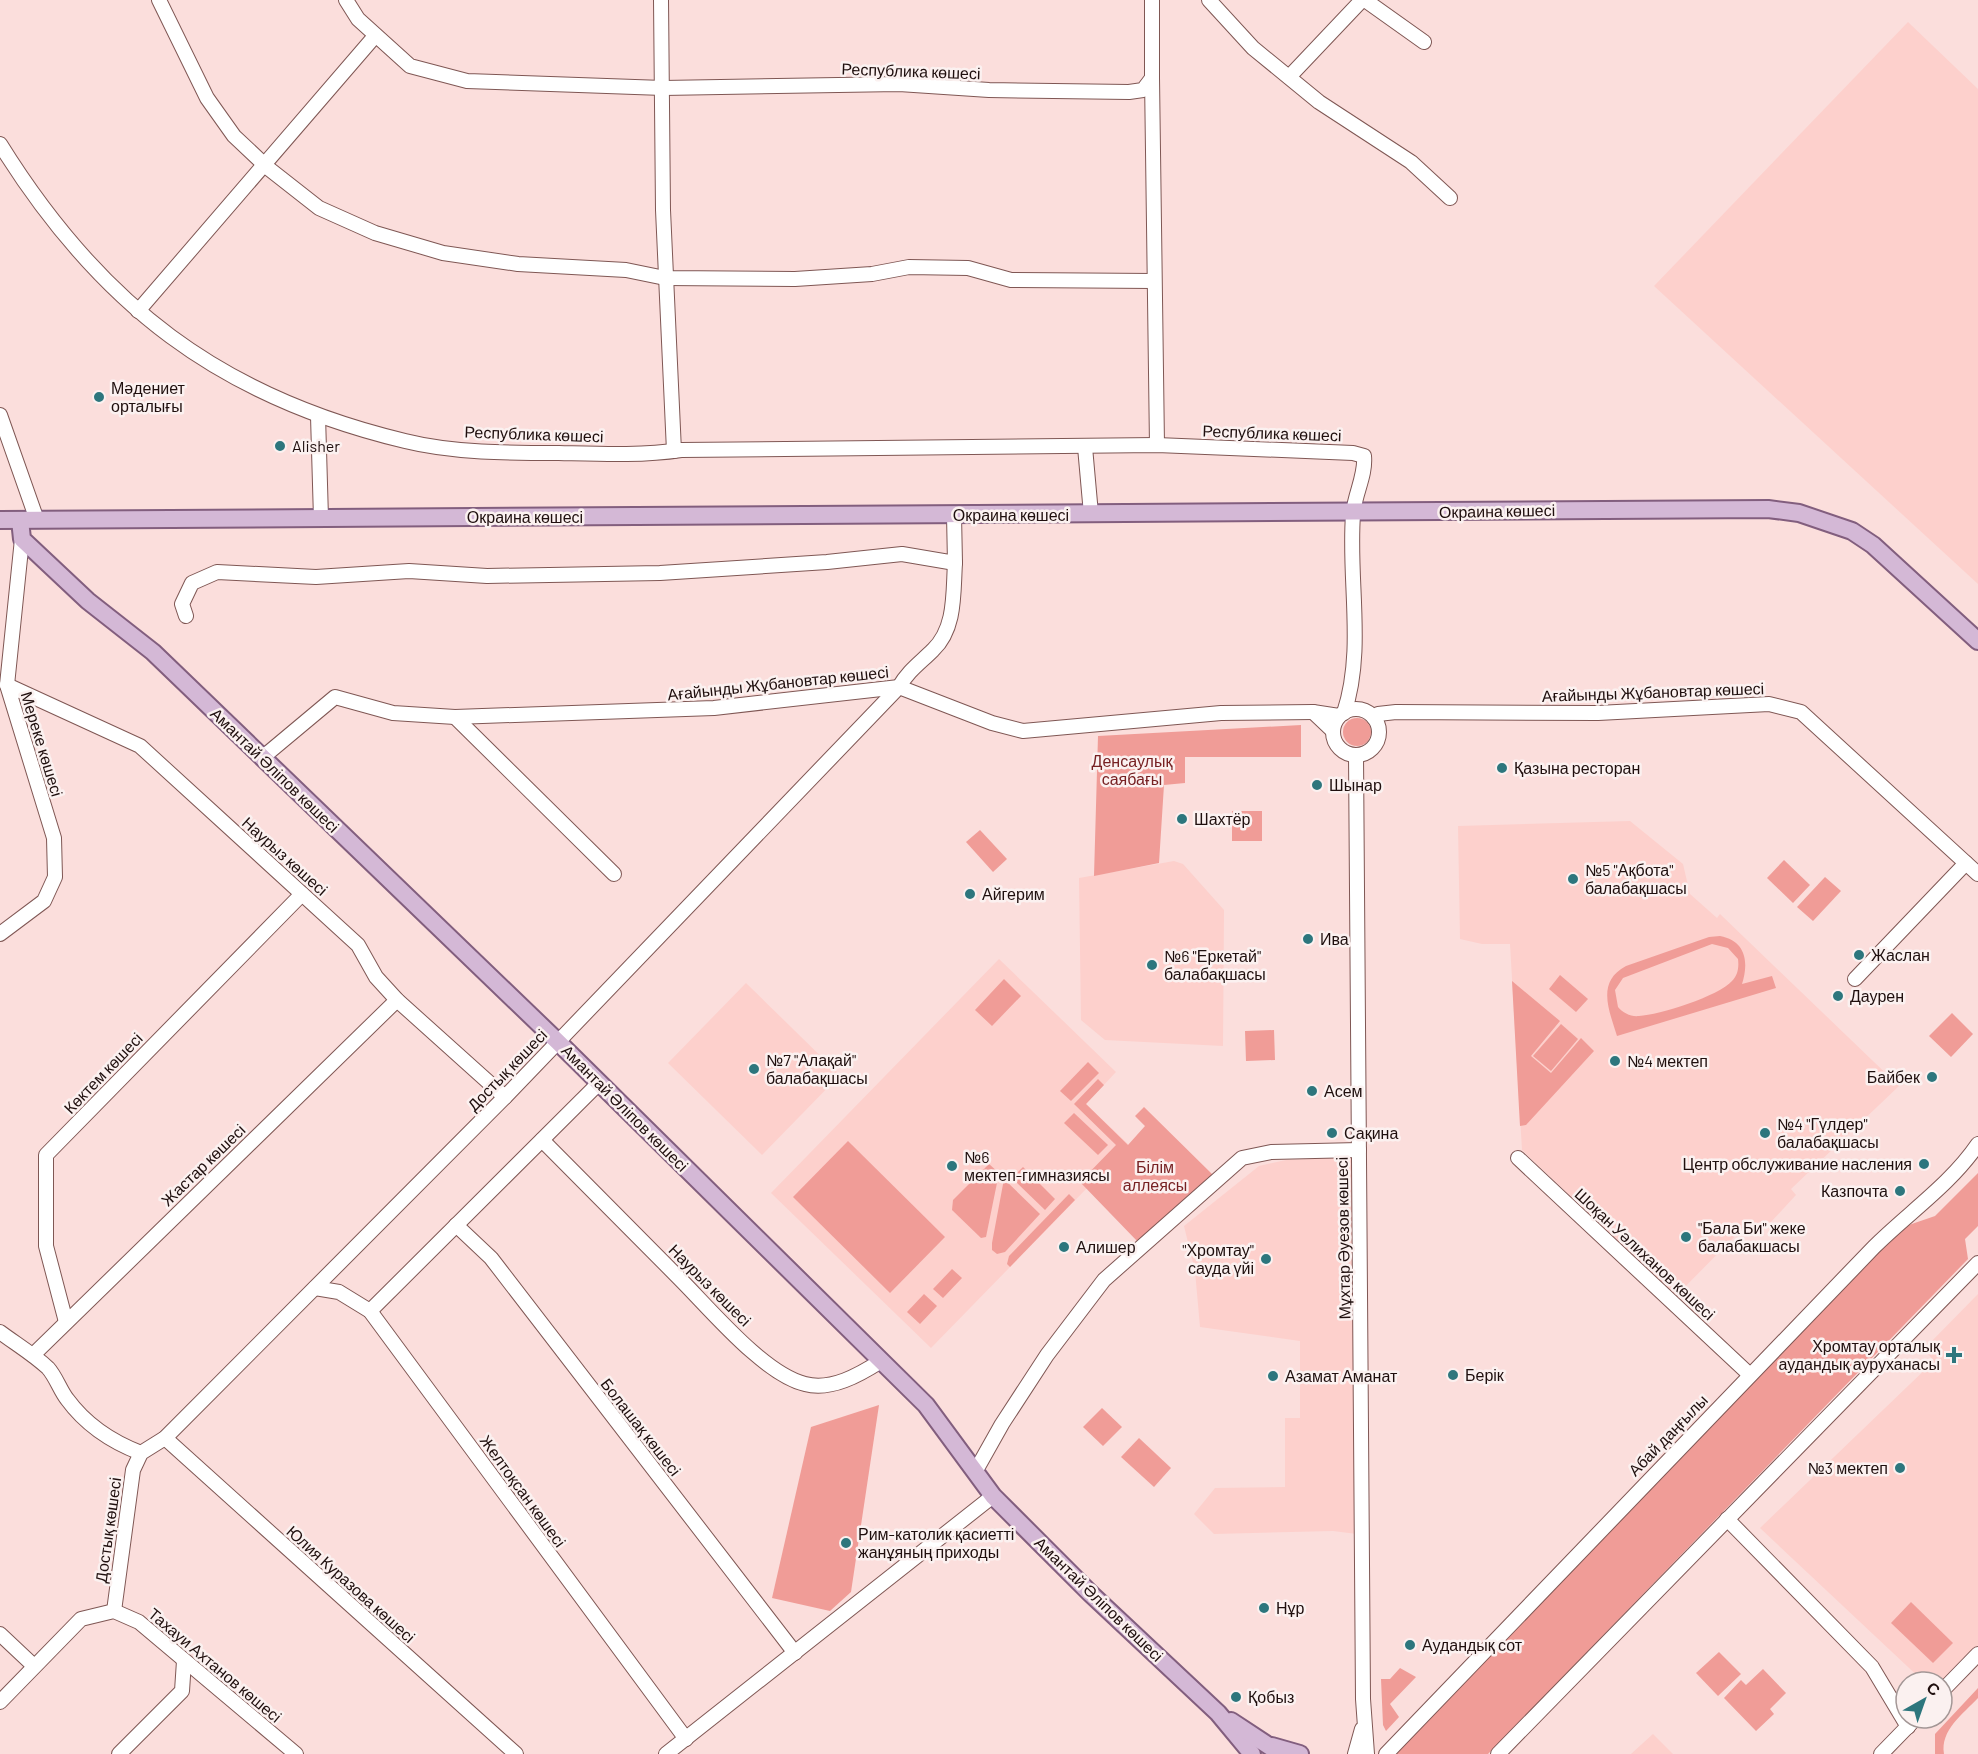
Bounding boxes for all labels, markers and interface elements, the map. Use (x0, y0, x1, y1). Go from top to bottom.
street label: Республика көшесі (841, 59, 981, 82)
place label: Мәдениет орталығы (111, 378, 186, 415)
marker: Мәдениет орталығы (92, 390, 106, 404)
street label: Республика көшесі (1202, 421, 1342, 444)
street label: Республика көшесі (464, 422, 604, 445)
place label: Alisher (292, 436, 340, 455)
marker: Alisher (273, 439, 287, 453)
street label: Окраина көшесі (1439, 500, 1555, 521)
street label: Окраина көшесі (953, 505, 1069, 524)
street label: Окраина көшесі (467, 507, 583, 526)
street label: Ағайынды Жұбановтар көшесі (666, 661, 890, 704)
street label: Ағайынды Жұбановтар көшесі (1542, 678, 1764, 705)
street label: Мереке көшесі (18, 689, 67, 799)
street label: Амантай Әліпов көшесі (207, 703, 343, 836)
park label: Денсаулық саябағы (1092, 751, 1173, 788)
place label: Қазына ресторан (1514, 758, 1640, 777)
marker: Қазына ресторан (1495, 761, 1509, 775)
place label: Шынар (1329, 775, 1382, 794)
marker: Шынар (1310, 778, 1324, 792)
place label: Шахтёр (1194, 809, 1251, 828)
street label: Наурыз көшесі (239, 812, 332, 899)
marker: Шахтёр (1175, 812, 1189, 826)
place label: №5 "Ақбота" балабақшасы (1585, 860, 1687, 897)
marker: №5 "Ақбота" балабақшасы (1566, 872, 1580, 886)
place label: Айгерим (982, 884, 1045, 903)
marker: Айгерим (963, 887, 977, 901)
place label: Ива (1320, 929, 1349, 948)
marker: Ива (1301, 932, 1315, 946)
place label: Жаслан (1871, 945, 1930, 964)
place label: №6 "Еркетай" балабақшасы (1164, 946, 1266, 983)
marker: Жаслан (1852, 948, 1866, 962)
marker: №6 "Еркетай" балабақшасы (1145, 958, 1159, 972)
place label: Даурен (1850, 986, 1904, 1005)
marker: Даурен (1831, 989, 1845, 1003)
street label: Достық көшесі (463, 1025, 550, 1114)
street label: Көктем көшесі (59, 1028, 146, 1117)
street label: Амантай Әліпов көшесі (558, 1040, 693, 1175)
place label: №7 "Алақай" балабақшасы (766, 1050, 868, 1087)
place label: №4 мектеп (1627, 1051, 1708, 1070)
marker: №4 мектеп (1608, 1054, 1622, 1068)
marker: №7 "Алақай" балабақшасы (747, 1062, 761, 1076)
place label: Байбек (1867, 1067, 1921, 1086)
marker: Байбек (1925, 1070, 1939, 1084)
place label: Асем (1324, 1081, 1363, 1100)
marker: Асем (1305, 1084, 1319, 1098)
place label: №4 "Гүлдер" балабақшасы (1777, 1114, 1879, 1151)
street label: Жастар көшесі (157, 1120, 249, 1209)
place label: Сақина (1344, 1123, 1398, 1142)
marker: Сақина (1325, 1126, 1339, 1140)
marker: №4 "Гүлдер" балабақшасы (1758, 1126, 1772, 1140)
place label: №6 мектеп-гимназиясы (964, 1147, 1110, 1184)
place label: Центр обслуживание насления (1682, 1154, 1912, 1173)
park label: Білім аллеясы (1123, 1157, 1187, 1194)
street label: Мұхтар Әуезов көшесі (1332, 1157, 1353, 1319)
marker: Центр обслуживание насления (1917, 1157, 1931, 1171)
marker: №6 мектеп-гимназиясы (945, 1159, 959, 1173)
place label: Казпочта (1821, 1181, 1888, 1200)
street label: Шоқан Уәлиханов көшесі (1572, 1184, 1719, 1323)
marker: Казпочта (1893, 1184, 1907, 1198)
place label: "Бала Би" жеке балабакшасы (1698, 1218, 1806, 1255)
marker: "Бала Би" жеке балабакшасы (1679, 1230, 1693, 1244)
place label: Алишер (1076, 1237, 1136, 1256)
street label: Наурыз көшесі (665, 1240, 755, 1330)
marker: Алишер (1057, 1240, 1071, 1254)
place label: "Хромтау" сауда үйі (1182, 1240, 1254, 1277)
marker: "Хромтау" сауда үйі (1259, 1252, 1273, 1266)
place label: Хромтау орталық аудандық ауруханасы (1778, 1336, 1941, 1373)
marker: Хромтау орталық аудандық ауруханасы (1945, 1346, 1963, 1364)
place label: Берік (1465, 1365, 1505, 1384)
place label: Азамат Аманат (1285, 1366, 1398, 1385)
marker: Берік (1446, 1368, 1460, 1382)
marker: Азамат Аманат (1266, 1369, 1280, 1383)
street label: Болашақ көшесі (597, 1374, 685, 1479)
street label: Абай даңғылы (1624, 1390, 1711, 1479)
street label: Желтоқсан көшесі (476, 1431, 570, 1550)
place label: №3 мектеп (1808, 1458, 1888, 1477)
marker: №3 мектеп (1893, 1461, 1907, 1475)
street label: Достық көшесі (91, 1476, 124, 1584)
street label: Юлия Куразова көшесі (283, 1521, 419, 1646)
place label: Рим-католик қасиетті жанұяның приходы (858, 1524, 1014, 1561)
street label: Амантай Әліпов көшесі (1031, 1532, 1167, 1665)
marker: Рим-католик қасиетті жанұяның приходы (839, 1536, 853, 1550)
place label: Нұр (1276, 1598, 1305, 1617)
marker: Нұр (1257, 1601, 1271, 1615)
street label: Тахауи Ахтанов көшесі (145, 1603, 286, 1726)
place label: Аудандық сот (1422, 1635, 1523, 1654)
marker: Аудандық сот (1403, 1638, 1417, 1652)
north arrow (1894, 1670, 1954, 1730)
text: С (1923, 1677, 1945, 1699)
place label: Қобыз (1248, 1687, 1294, 1706)
marker: Қобыз (1229, 1690, 1243, 1704)

